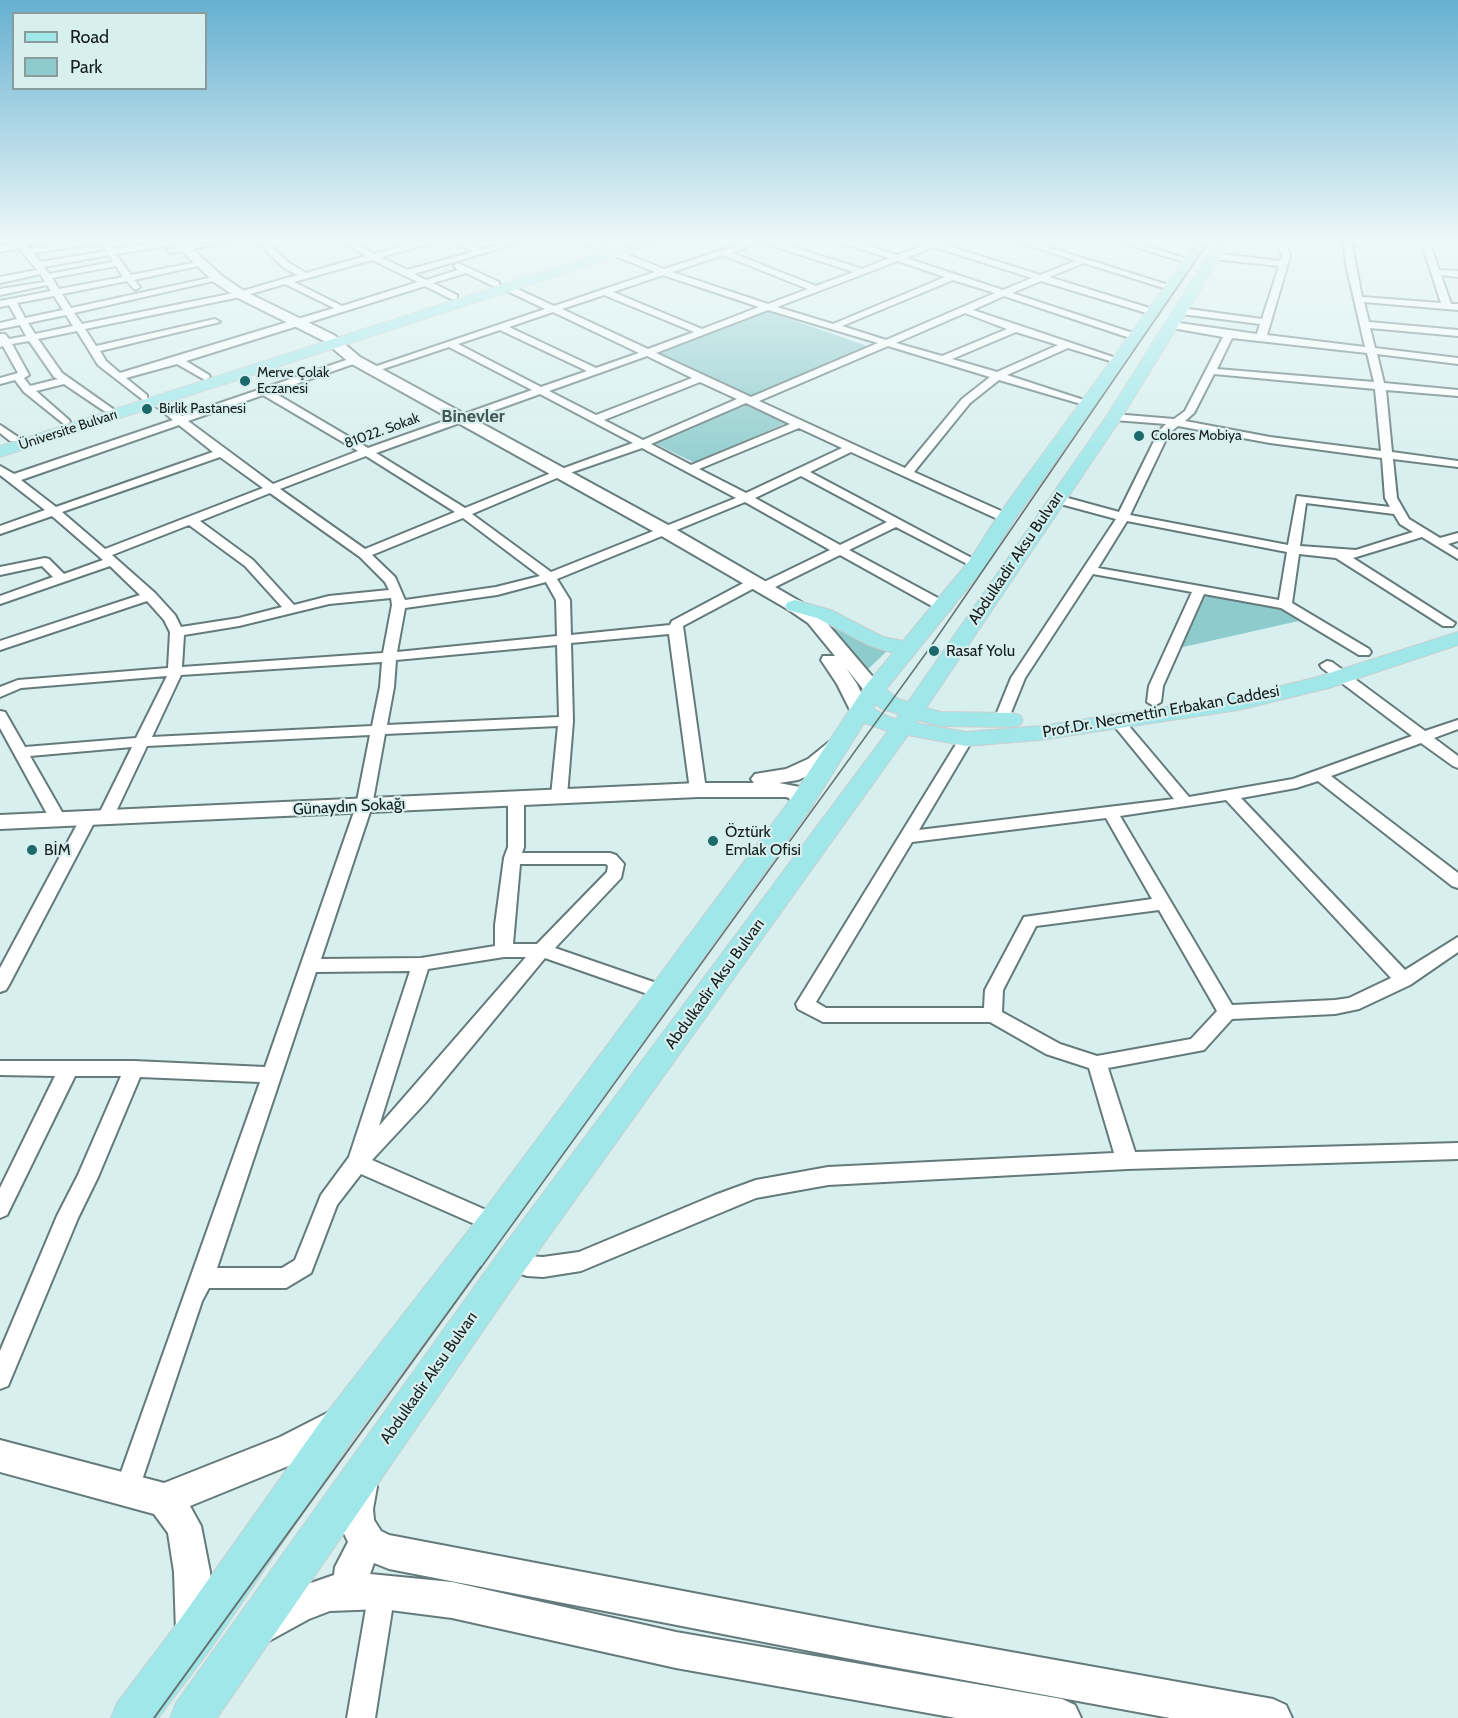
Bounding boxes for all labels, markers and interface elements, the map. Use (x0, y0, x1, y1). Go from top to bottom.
legend (12, 12, 207, 90)
text: Road (70, 26, 109, 48)
text: Park (70, 56, 102, 78)
place label: Merve Çolak Eczanesi (257, 365, 329, 398)
marker: Merve Çolak Eczanesi (238, 374, 252, 388)
place label: Birlik Pastanesi (159, 401, 246, 417)
marker: Birlik Pastanesi (140, 402, 154, 416)
street label: Üniversite Bulvarı (17, 406, 119, 454)
district label: Binevler (441, 406, 505, 428)
street label: 81022. Sokak (342, 410, 422, 452)
place label: Colores Mobiya (1151, 428, 1242, 444)
marker: Colores Mobiya (1132, 429, 1146, 443)
street label: Abdulkadir Aksu Bulvarı (964, 488, 1068, 628)
place label: Rasaf Yolu (946, 641, 1015, 661)
marker: Rasaf Yolu (927, 644, 941, 658)
street label: Prof.Dr. Necmettin Erbakan Caddesi (1041, 682, 1281, 742)
street label: Günaydın Sokağı (292, 794, 406, 820)
place label: Öztürk Emlak Ofisi (725, 822, 801, 860)
marker: Öztürk Emlak Ofisi (706, 834, 720, 848)
place label: BİM (44, 840, 71, 860)
marker: BİM (25, 843, 39, 857)
street label: Abdulkadir Aksu Bulvarı (661, 915, 769, 1053)
street label: Abdulkadir Aksu Bulvarı (376, 1308, 482, 1448)

